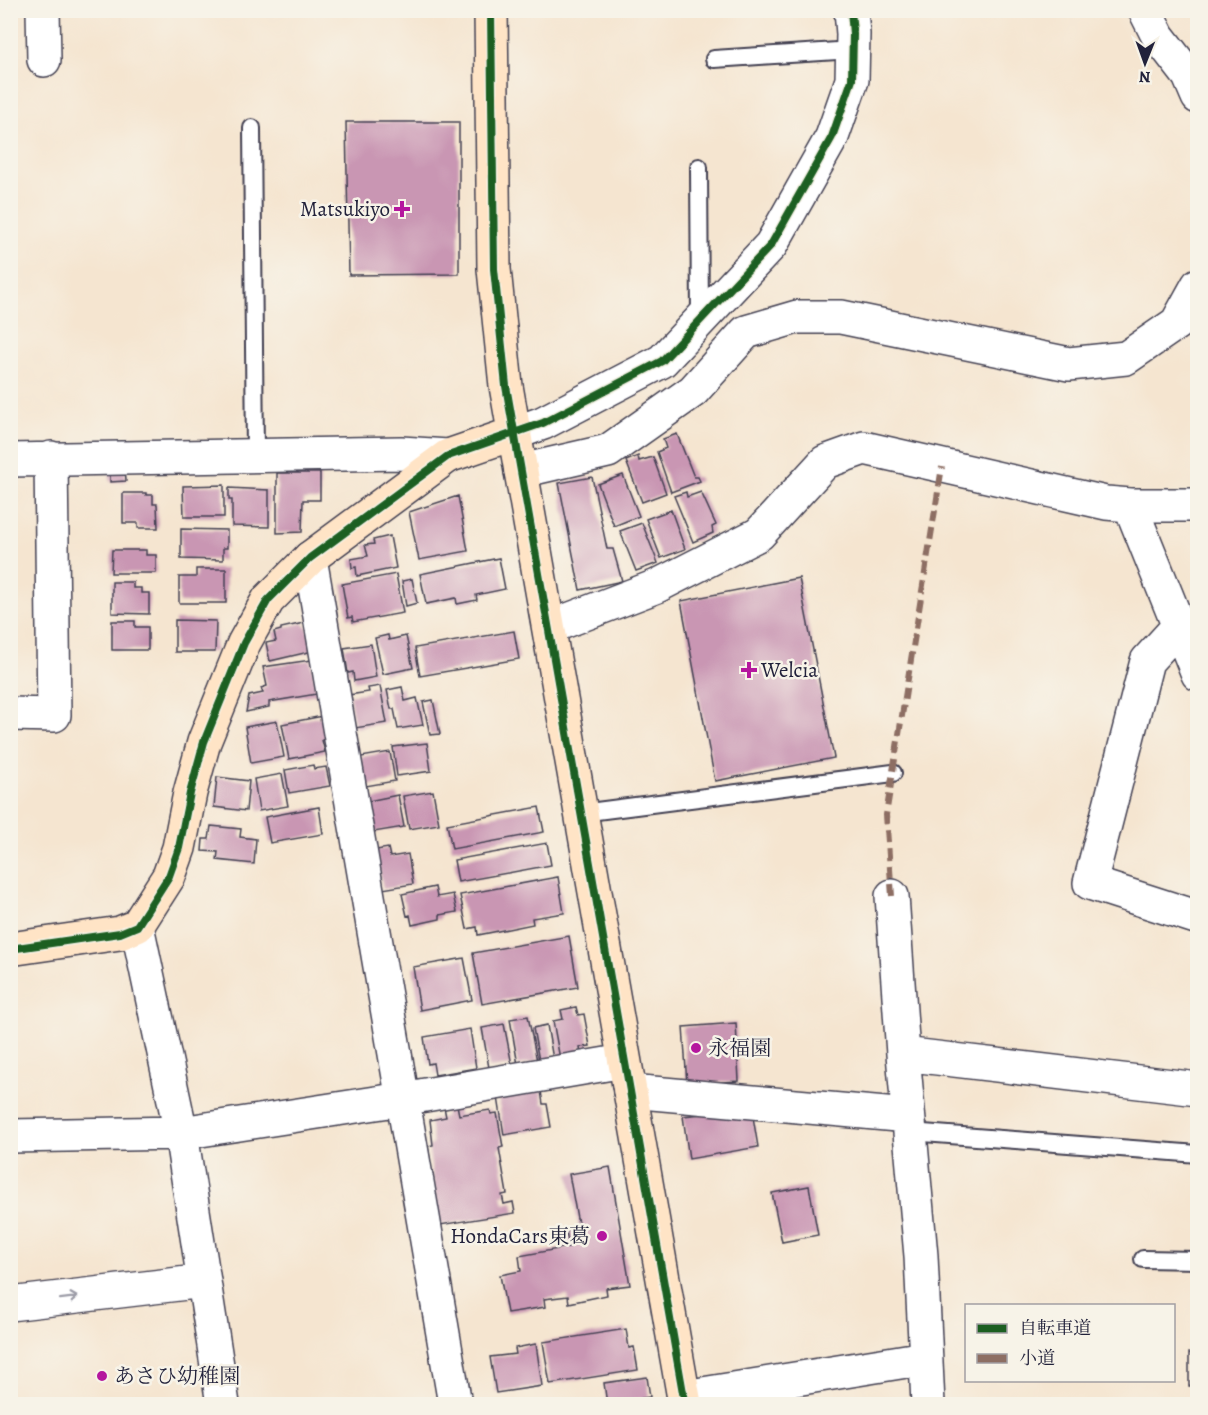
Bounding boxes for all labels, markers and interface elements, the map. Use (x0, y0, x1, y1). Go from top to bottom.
north arrow (1115, 33, 1175, 93)
text: N (1138, 66, 1151, 88)
place label: Matsukiyo (300, 195, 390, 223)
marker: Matsukiyo (395, 202, 409, 216)
place label: Welcia (760, 656, 818, 684)
marker: Welcia (742, 663, 756, 677)
place label: 永福園 (708, 1034, 771, 1062)
marker: 永福園 (689, 1041, 703, 1055)
place label: HondaCars東葛 (450, 1222, 590, 1250)
marker: HondaCars東葛 (595, 1229, 609, 1243)
one-way arrow (58, 1292, 78, 1303)
legend (965, 1304, 1175, 1382)
text: 自転車道 (1019, 1316, 1091, 1340)
text: 小道 (1019, 1346, 1055, 1370)
place label: あさひ幼稚園 (114, 1362, 240, 1390)
marker: あさひ幼稚園 (95, 1369, 109, 1383)

